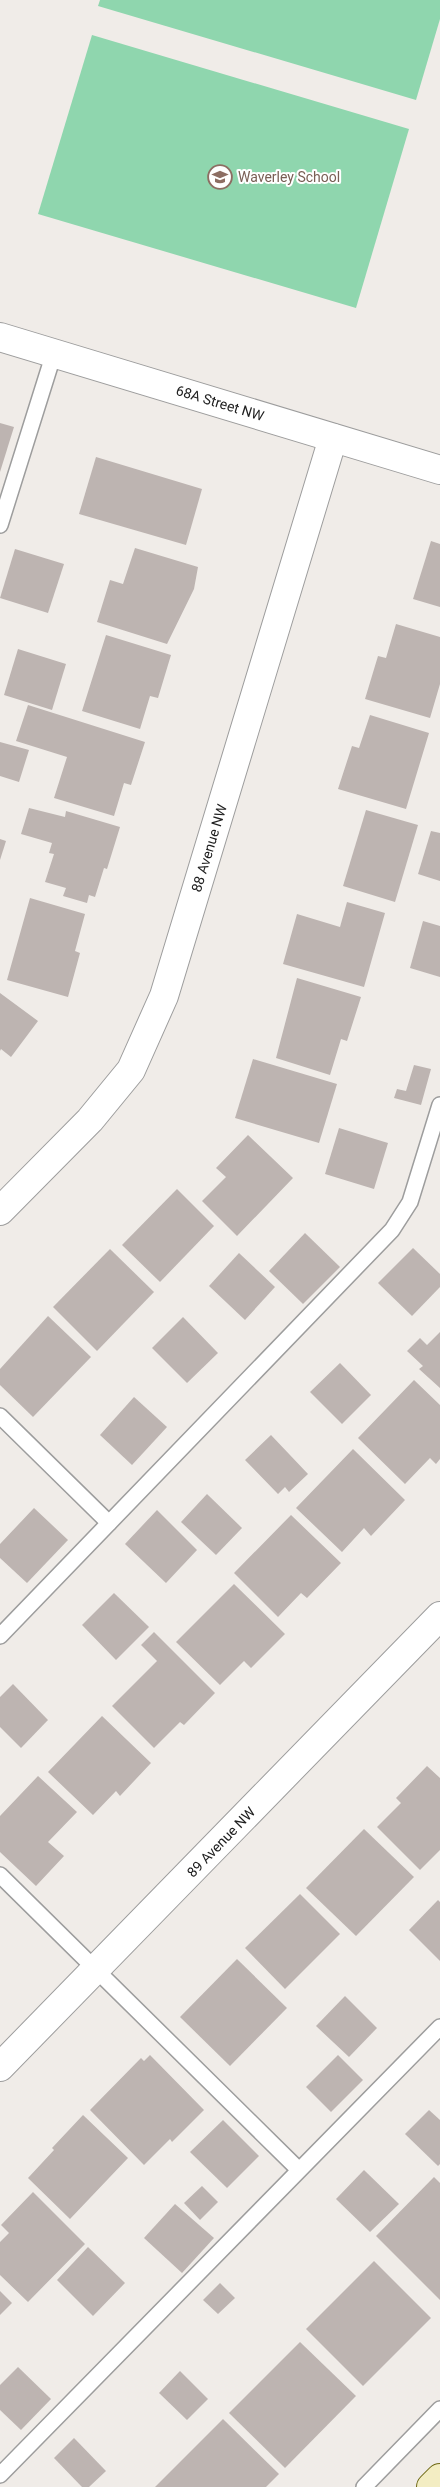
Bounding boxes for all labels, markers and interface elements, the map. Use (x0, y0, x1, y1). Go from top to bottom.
school or university icon: Waverley School (207, 164, 233, 190)
place label: Waverley School (238, 169, 340, 185)
street label: 68A Street NW (174, 382, 266, 424)
street label: 88 Avenue NW (188, 802, 230, 894)
street label: 89 Avenue NW (184, 1803, 259, 1880)

